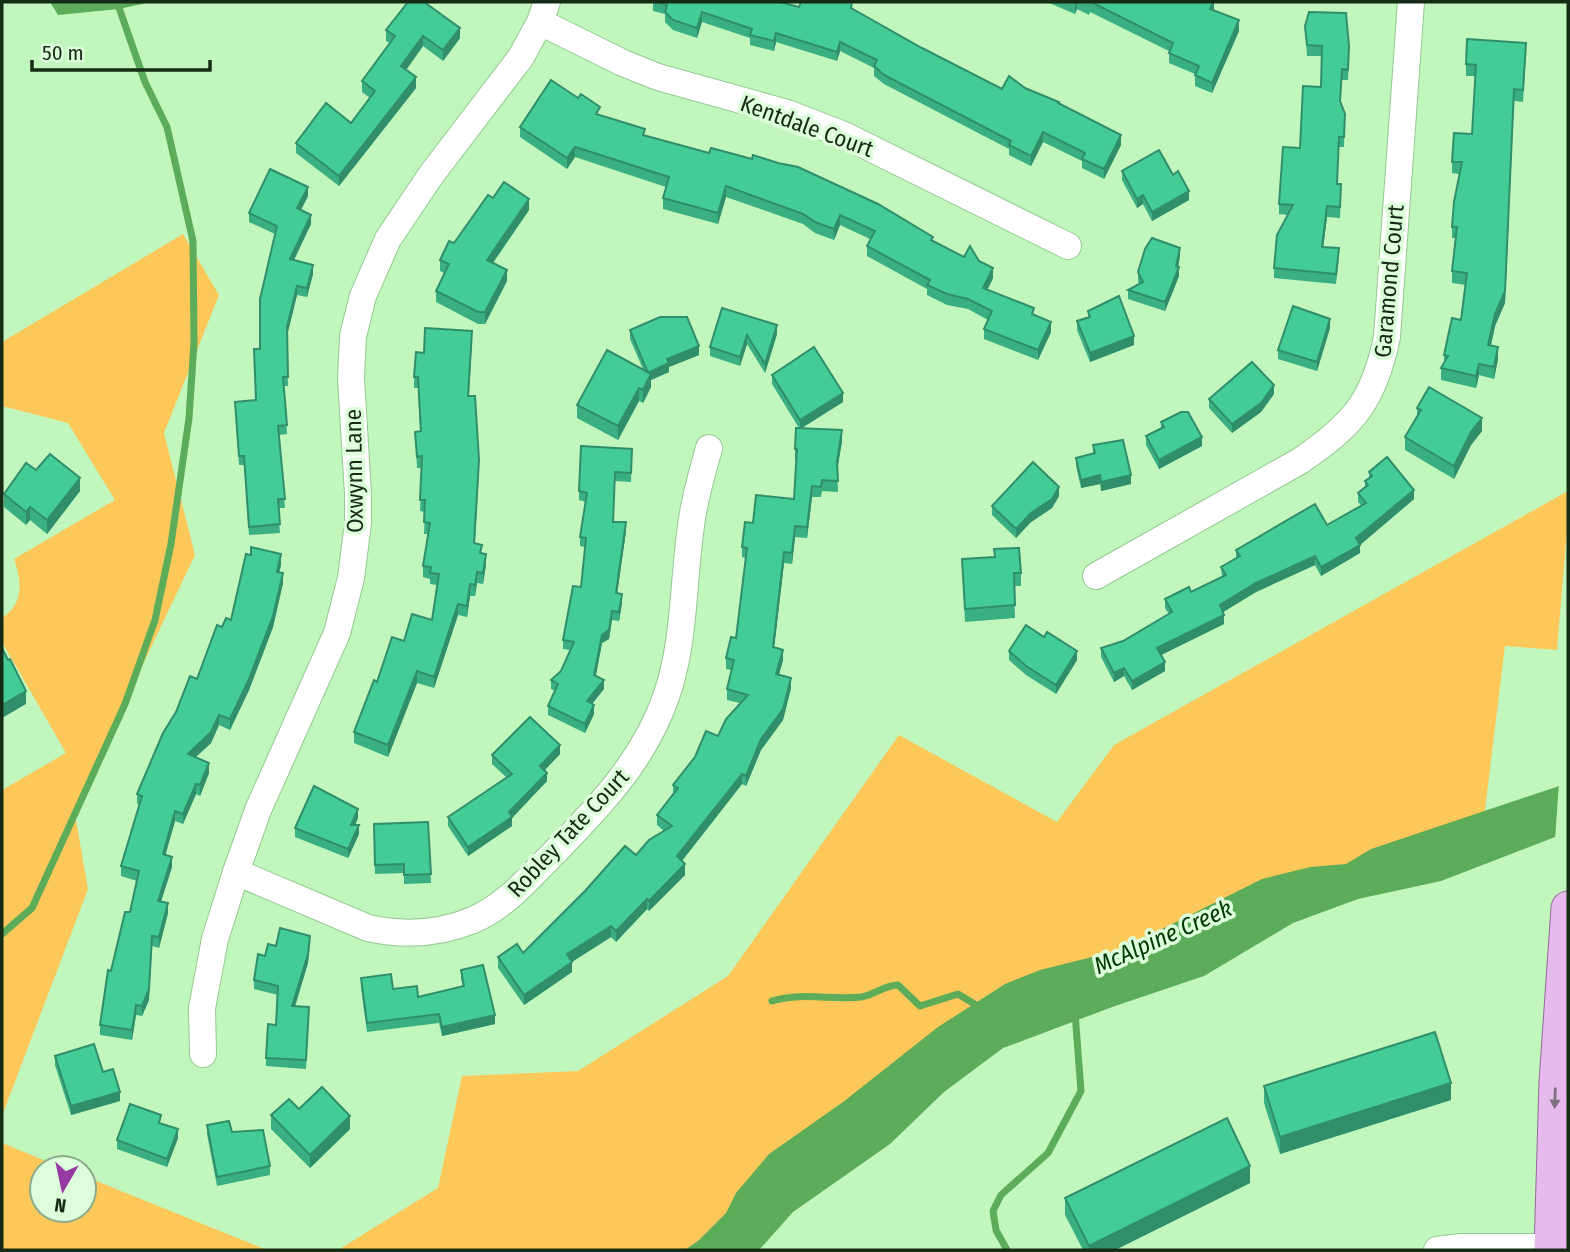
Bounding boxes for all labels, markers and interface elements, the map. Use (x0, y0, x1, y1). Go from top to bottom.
scale bar (32, 28, 210, 72)
text: 50 m (42, 40, 84, 66)
street label: Kentdale Court (737, 89, 878, 163)
street label: Garamond Court (1368, 203, 1410, 359)
street label: Oxwynn Lane (339, 409, 369, 533)
street label: Robley Tate Court (501, 763, 635, 903)
water label: McAlpine Creek (1090, 894, 1236, 980)
one-way arrow (1550, 1087, 1561, 1109)
north arrow (28, 1154, 98, 1224)
text: N (53, 1193, 68, 1218)

